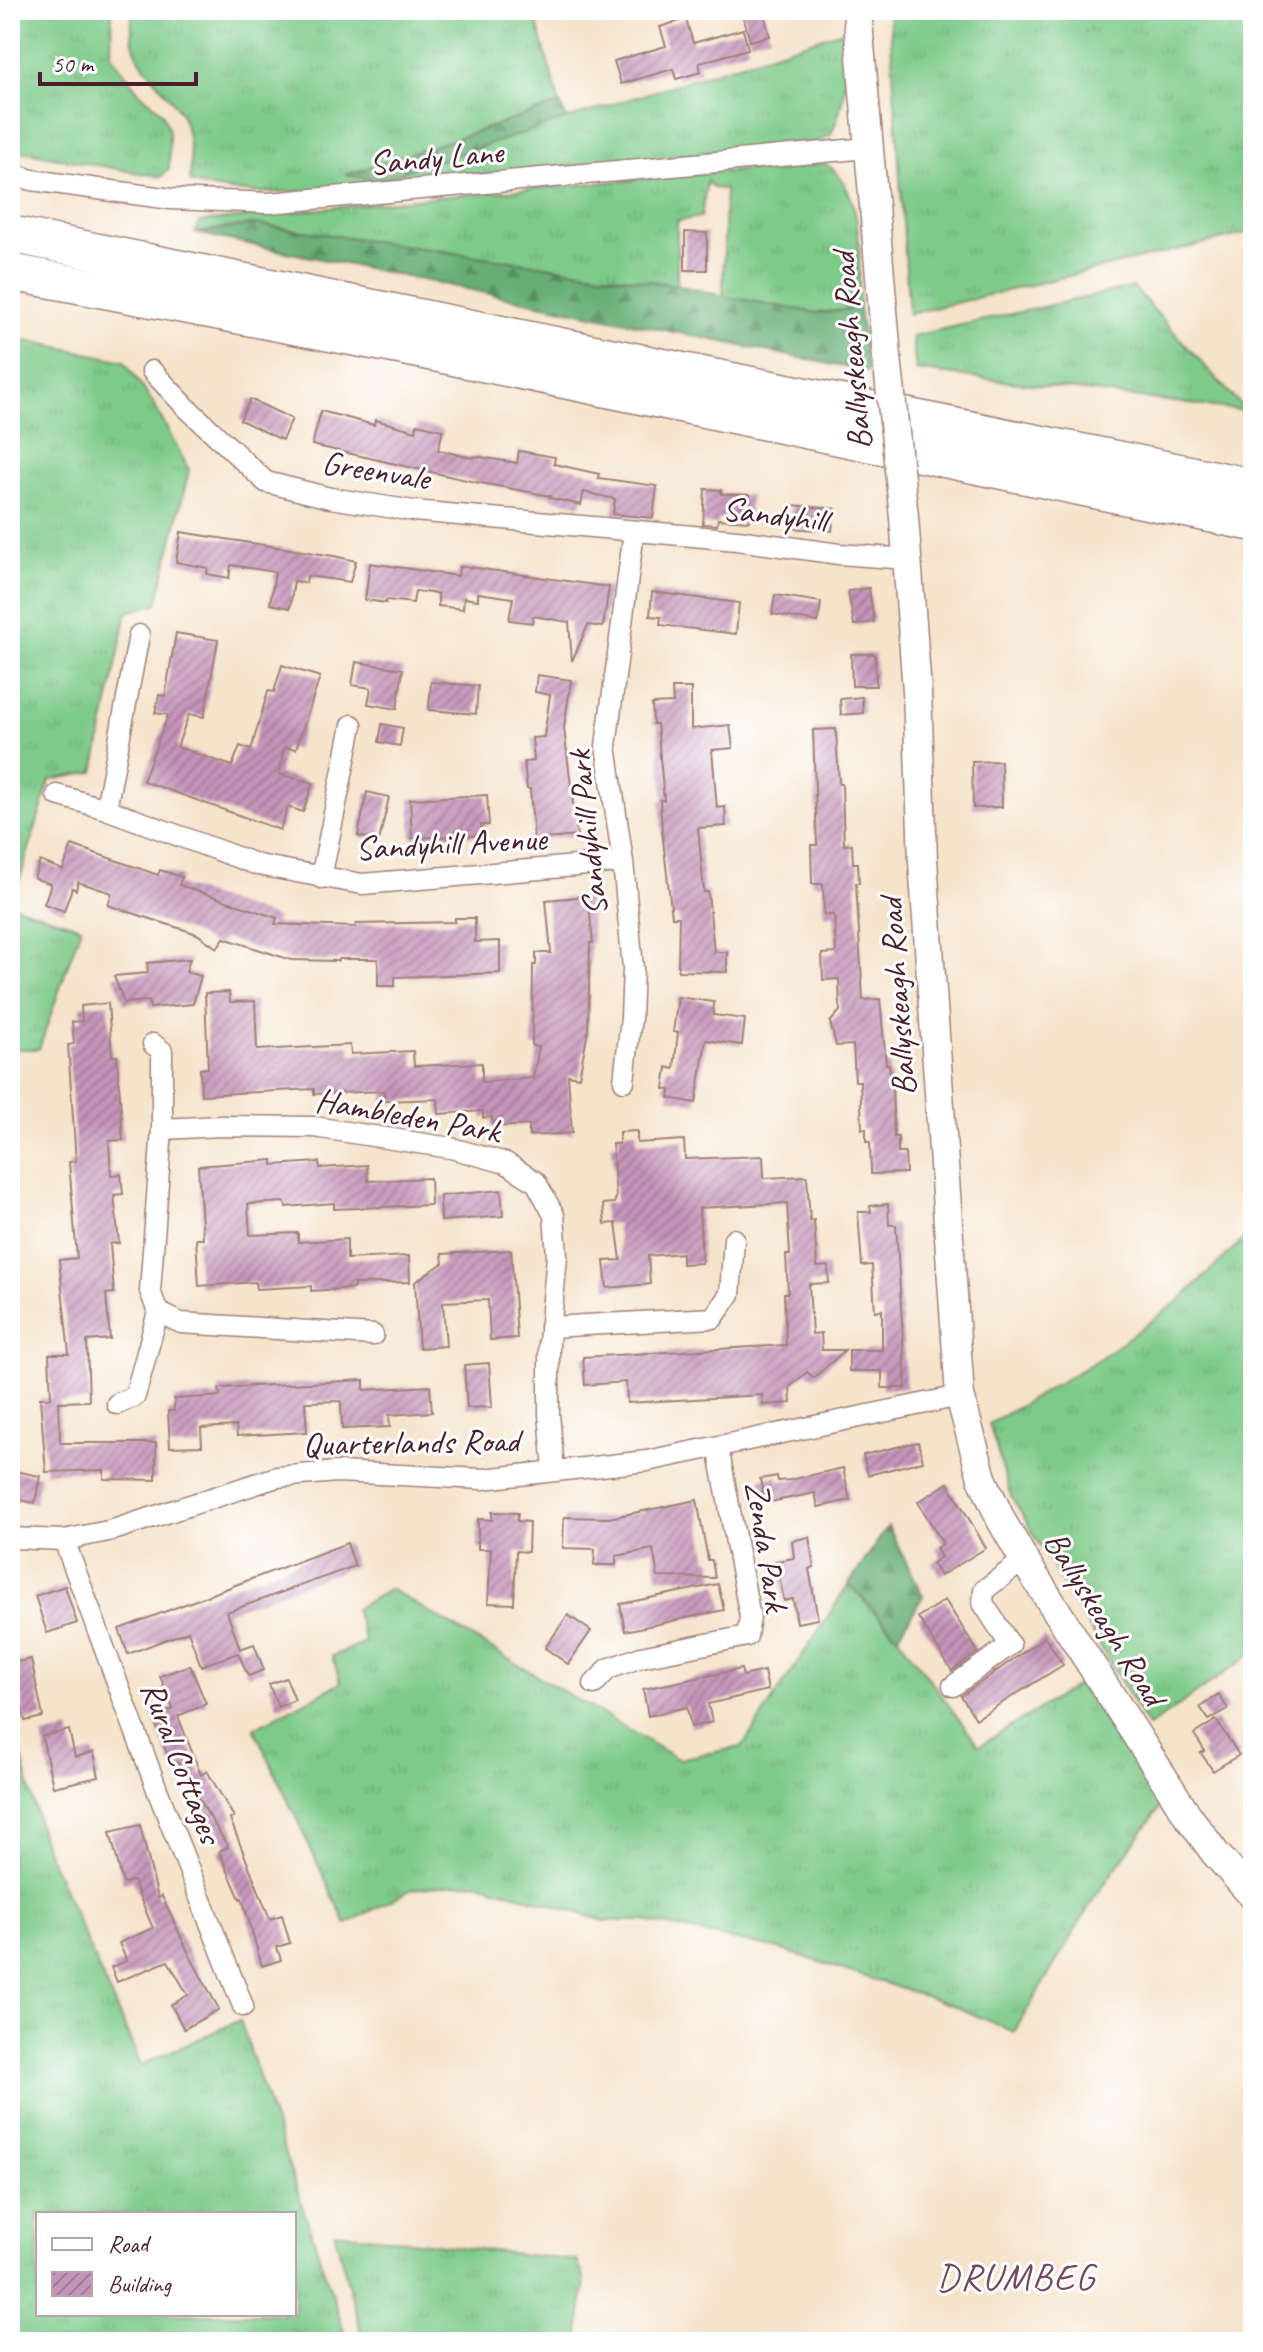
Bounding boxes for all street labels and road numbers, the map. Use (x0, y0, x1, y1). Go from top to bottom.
street label: Sandy Lane (367, 130, 507, 184)
street label: Ballyskeagh Road (820, 245, 881, 451)
street label: Greenvale (319, 440, 436, 500)
street label: Sandyhill (720, 486, 836, 542)
street label: Sandyhill Park (557, 746, 617, 918)
street label: Sandyhill Avenue (354, 816, 550, 869)
street label: Ballyskeagh Road (868, 891, 925, 1097)
street label: Hambleden Park (312, 1078, 506, 1153)
street label: Quarterlands Road (302, 1419, 525, 1465)
street label: Zenda Park (736, 1478, 799, 1617)
street label: Ballyskeagh Road (1034, 1523, 1179, 1718)
street label: Rural Cottages (131, 1675, 234, 1852)

